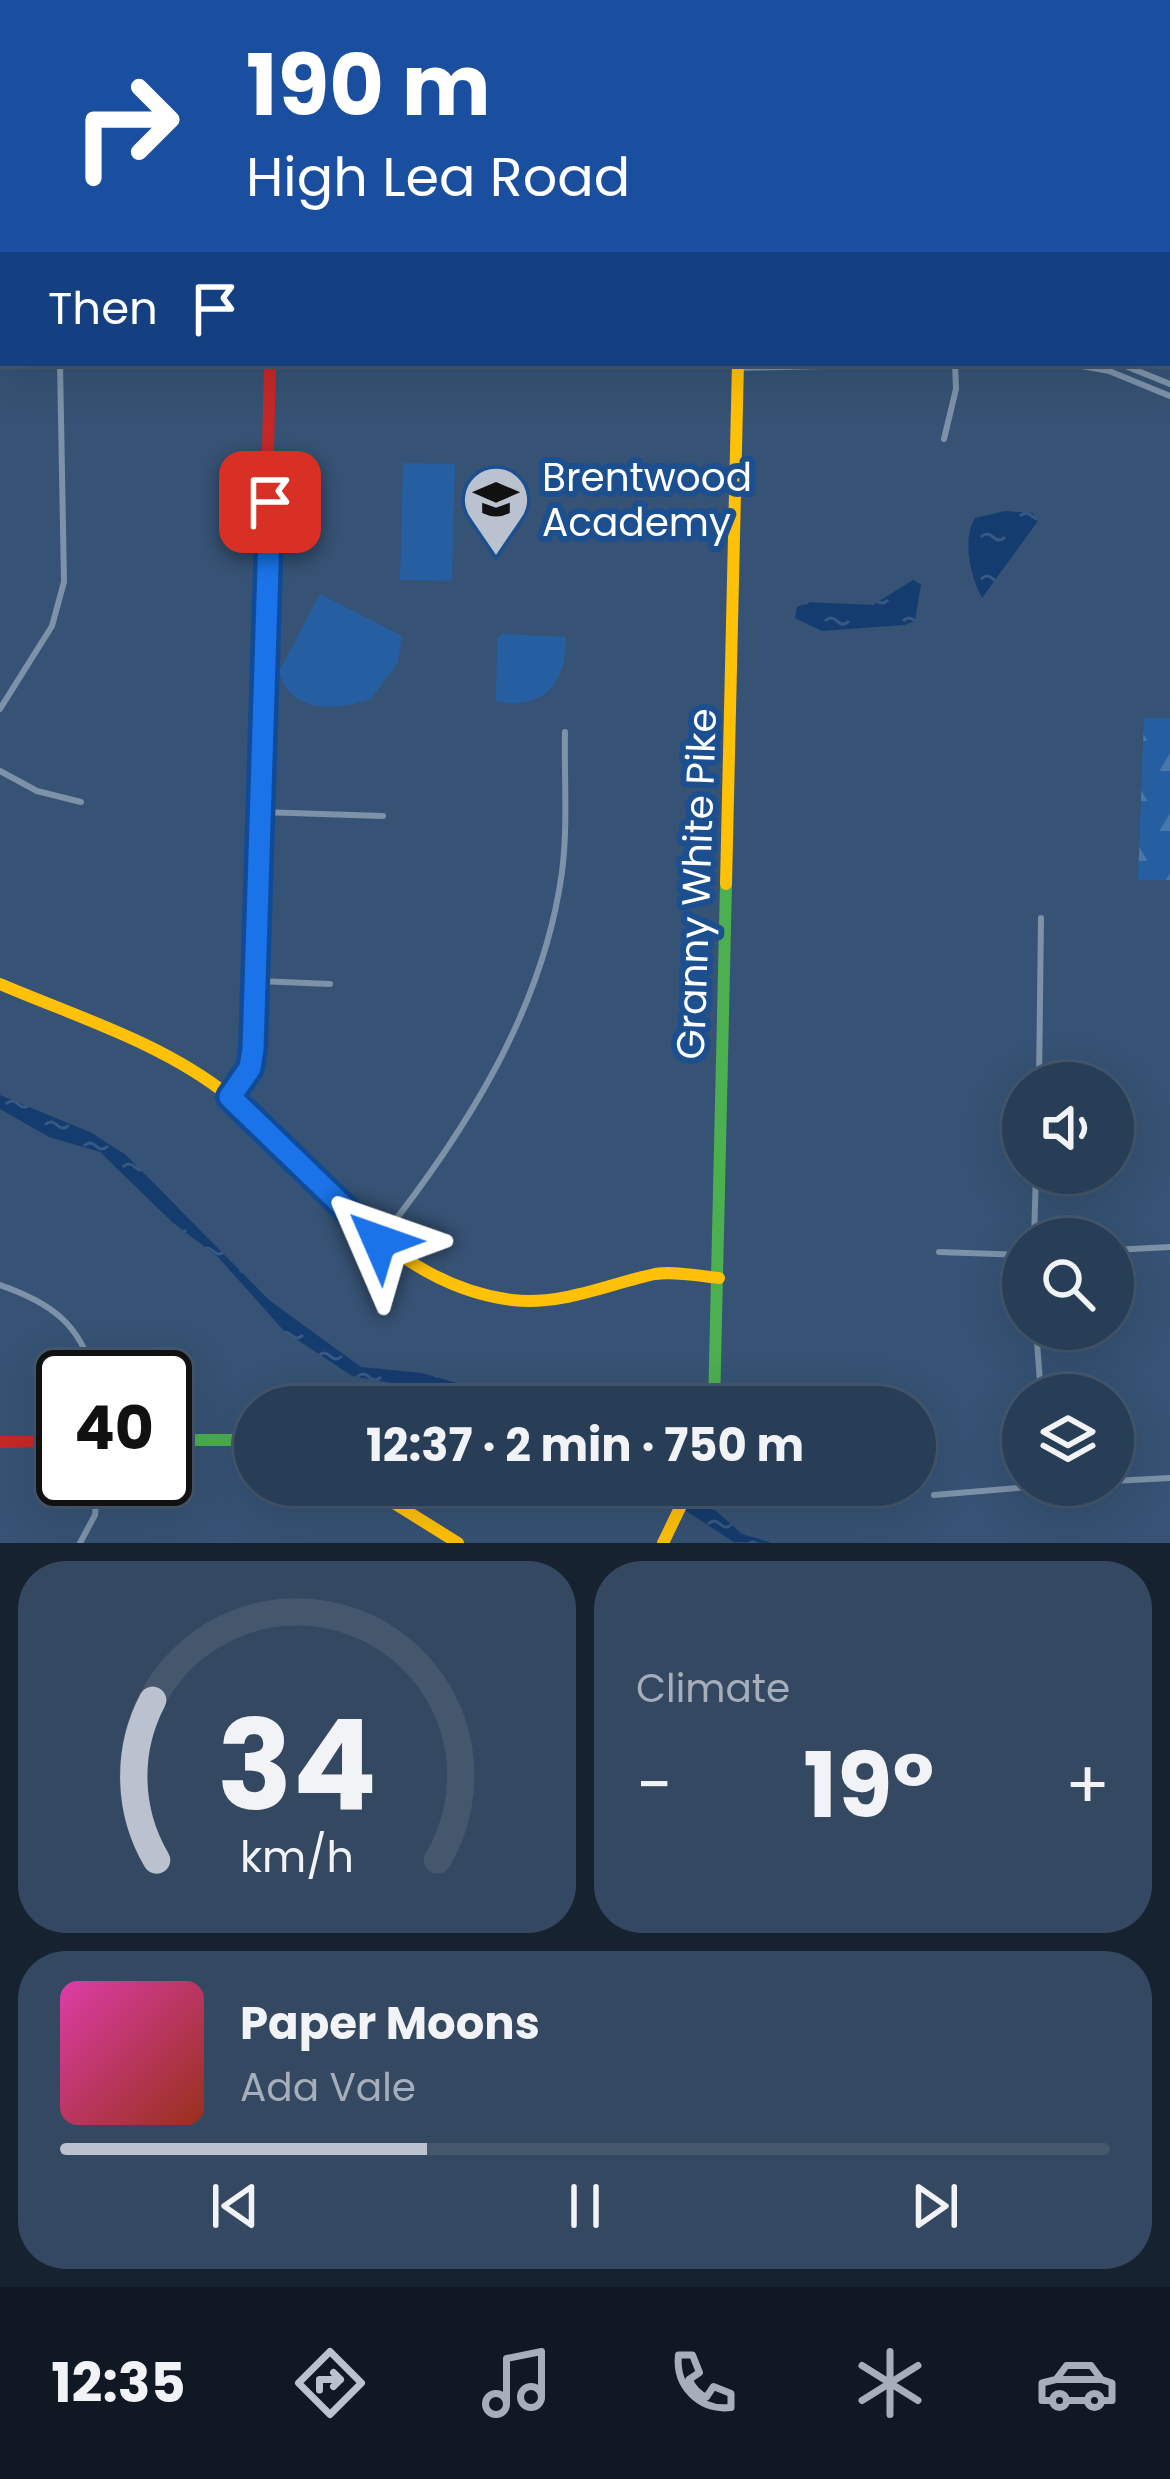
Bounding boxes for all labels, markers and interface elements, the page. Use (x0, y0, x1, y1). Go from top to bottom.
text: 190 m (246, 27, 491, 144)
icon: right (48, 48, 204, 204)
text: High Lea Road (246, 139, 630, 215)
icon: arrive (182, 276, 248, 342)
text: Then (48, 277, 158, 340)
place label: Brentwood Academy (542, 450, 752, 550)
pin (219, 451, 321, 553)
school or university icon: Brentwood Academy (461, 464, 531, 558)
icon: arrive (237, 469, 303, 535)
street label: Granny White Pike (663, 707, 730, 1061)
map controls (1002, 1062, 1134, 1506)
button: sound (1002, 1062, 1134, 1194)
position arrow (316, 1178, 442, 1304)
button: search (1002, 1218, 1134, 1350)
speed limit sign: 40 (36, 1350, 192, 1506)
button: layers (1002, 1374, 1134, 1506)
text: 12:37 · 2 min · 750 m (366, 1414, 804, 1477)
text: Climate (636, 1661, 790, 1716)
text: 34 (217, 1678, 377, 1853)
text: 19° (803, 1722, 934, 1849)
text: − (636, 1739, 672, 1831)
text: + (1065, 1739, 1110, 1831)
text: km/h (240, 1827, 354, 1887)
text: Paper Moons (240, 1992, 540, 2055)
text: Ada Vale (240, 2060, 416, 2115)
icon: previous (202, 2173, 268, 2239)
icon: pause (552, 2173, 618, 2239)
icon: next (902, 2173, 968, 2239)
icon: directions (288, 2341, 372, 2425)
icon: music (475, 2341, 559, 2425)
icon: phone (661, 2341, 745, 2425)
icon: climate (848, 2341, 932, 2425)
icon: car (1035, 2341, 1119, 2425)
text: 12:35 (51, 2345, 186, 2421)

